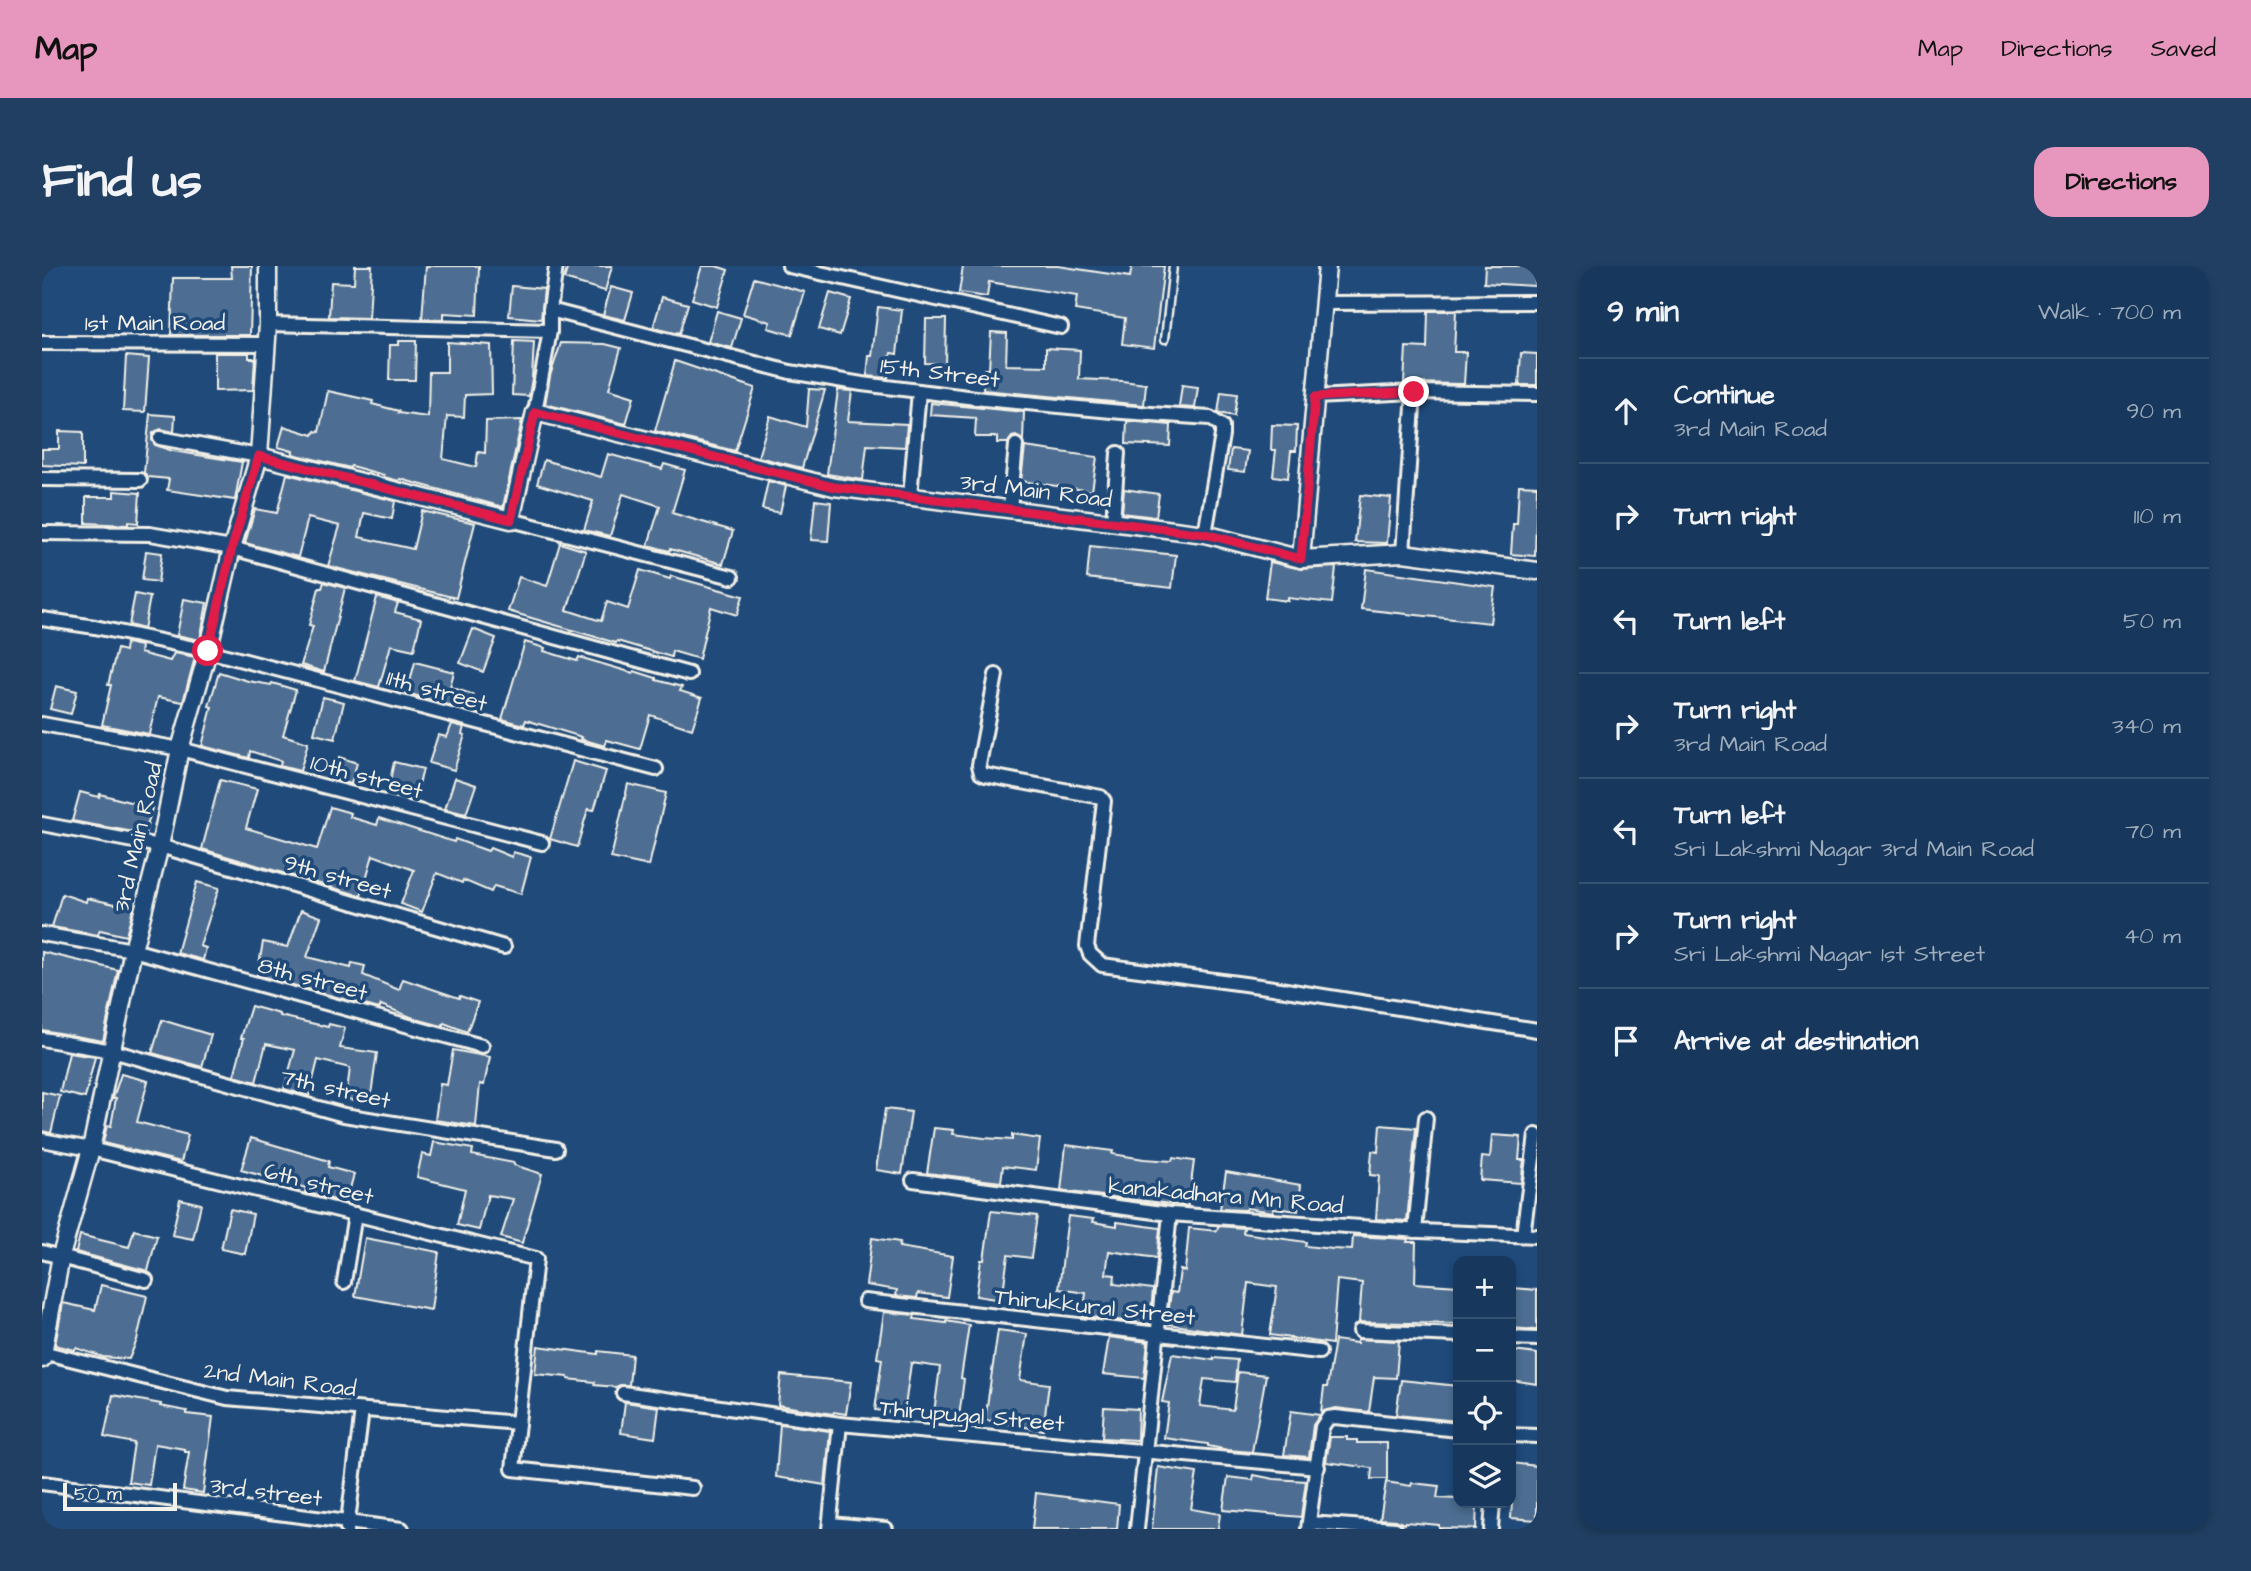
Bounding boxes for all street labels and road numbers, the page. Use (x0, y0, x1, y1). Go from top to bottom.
street label: 1st Main Road (85, 307, 226, 339)
street label: 15th Street (878, 350, 1002, 396)
street label: 3rd Main Road (958, 466, 1114, 516)
street label: 11th street (383, 662, 492, 720)
street label: 10th street (307, 747, 427, 807)
street label: 3rd Main Road (105, 759, 171, 915)
street label: 9th street (280, 846, 396, 908)
street label: 8th street (254, 949, 372, 1009)
street label: 7th street (278, 1061, 395, 1117)
street label: 6th street (261, 1155, 378, 1213)
street label: kanakadhara Mn Road (1107, 1170, 1345, 1222)
street label: Thirukkural Street (993, 1281, 1198, 1334)
street label: 2nd Main Road (202, 1355, 358, 1405)
street label: Thirupugal Street (878, 1392, 1066, 1441)
street label: 3rd street (208, 1469, 325, 1515)

